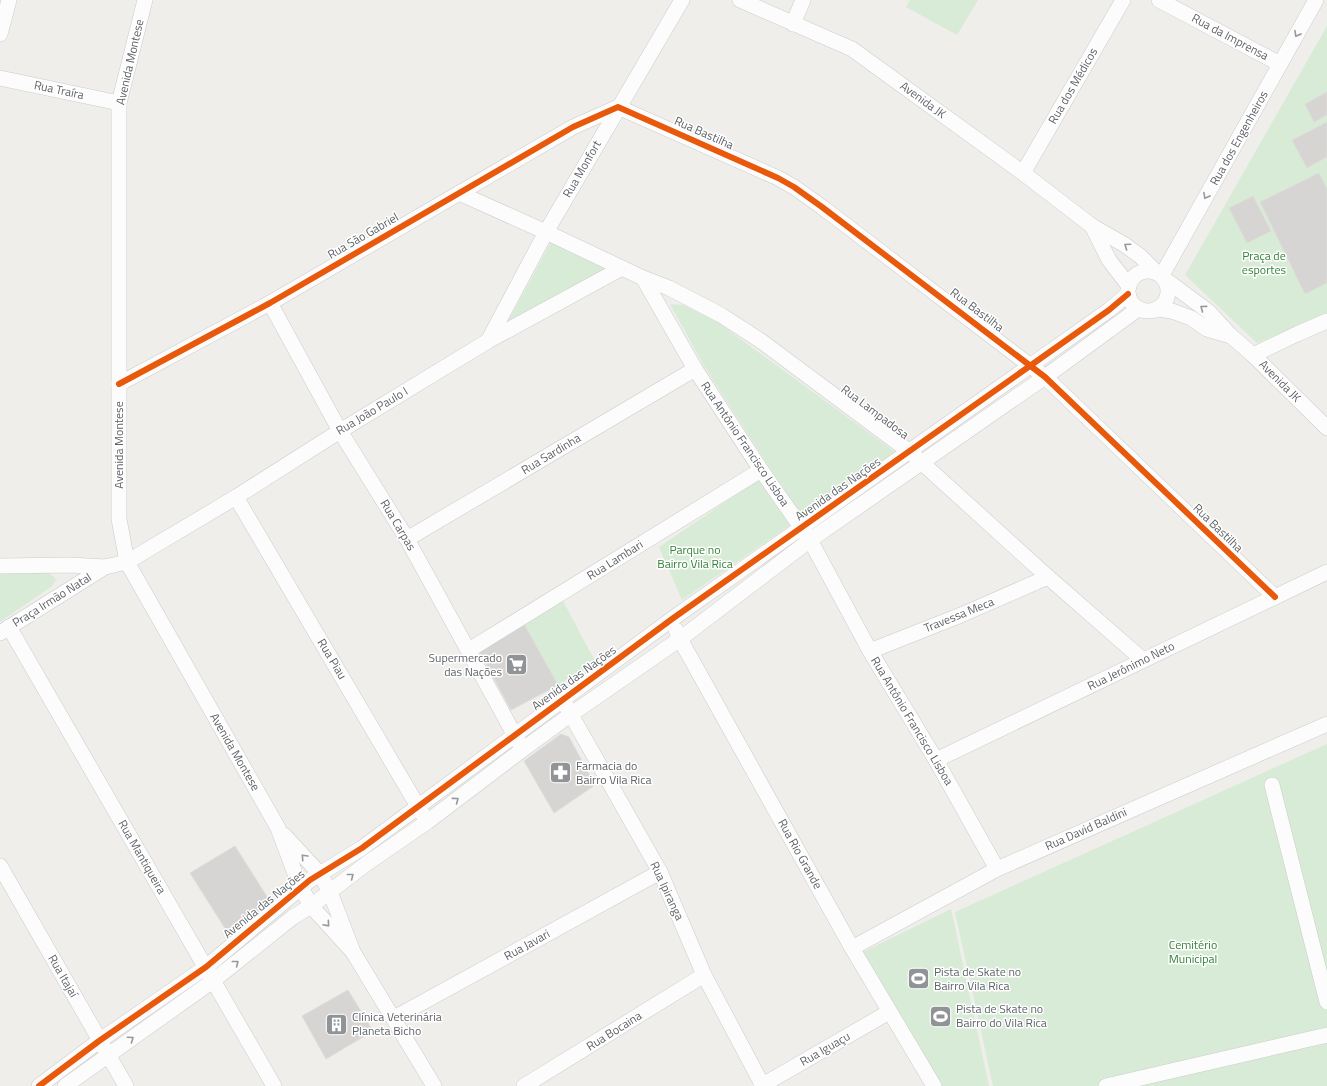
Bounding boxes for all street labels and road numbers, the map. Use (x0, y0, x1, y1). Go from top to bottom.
street label: Rua da Imprensa (1188, 8, 1272, 65)
street label: Avenida Montese (110, 17, 149, 107)
street label: Rua dos Médicos (1043, 44, 1102, 127)
street label: Rua Traíra (32, 75, 86, 104)
street label: Avenida JK (896, 76, 950, 123)
street label: Rua dos Engenheiros (1205, 86, 1273, 189)
street label: Rua Bastilha (671, 111, 737, 154)
street label: Rua Monfort (557, 136, 606, 201)
street label: Rua São Gabriel (324, 208, 402, 264)
street label: Rua Bastilha (946, 283, 1008, 336)
street label: Avenida JK (1255, 355, 1306, 406)
street label: Rua Antônio Francisco Lisboa (696, 377, 795, 510)
street label: Rua Lampadosa (837, 380, 913, 444)
street label: Rua João Paulo I (332, 382, 411, 440)
street label: Avenida Montese (109, 401, 128, 489)
street label: Rua Sardinha (517, 428, 584, 479)
street label: Avenida das Nações (791, 452, 885, 525)
street label: Rua Carpas (376, 495, 421, 554)
street label: Rua Bastilha (1189, 499, 1248, 557)
street label: Rua Lambari (583, 535, 647, 584)
street label: Praça Irmão Natal (8, 568, 95, 632)
street label: Travessa Meca (921, 592, 997, 637)
street label: Rua Piau (313, 635, 352, 683)
street label: Rua Jerônimo Neto (1084, 636, 1178, 695)
street label: Avenida das Nações (527, 640, 620, 715)
street label: Rua Antônio Francisco Lisboa (866, 653, 959, 789)
street label: Avenida Montese (205, 709, 266, 794)
street label: Rua David Baldini (1042, 802, 1130, 855)
street label: Rua Rio Grande (773, 815, 828, 892)
street label: Rua Mantiqueira (113, 816, 171, 898)
street label: Rua Ipiranga (646, 858, 689, 923)
street label: Avenida das Nações (219, 864, 309, 943)
street label: Rua Javari (500, 924, 553, 965)
street label: Rua Itajaí (43, 951, 84, 1002)
street label: Rua Bocaina (582, 1006, 645, 1055)
street label: Rua Iguaçu (796, 1026, 853, 1071)

